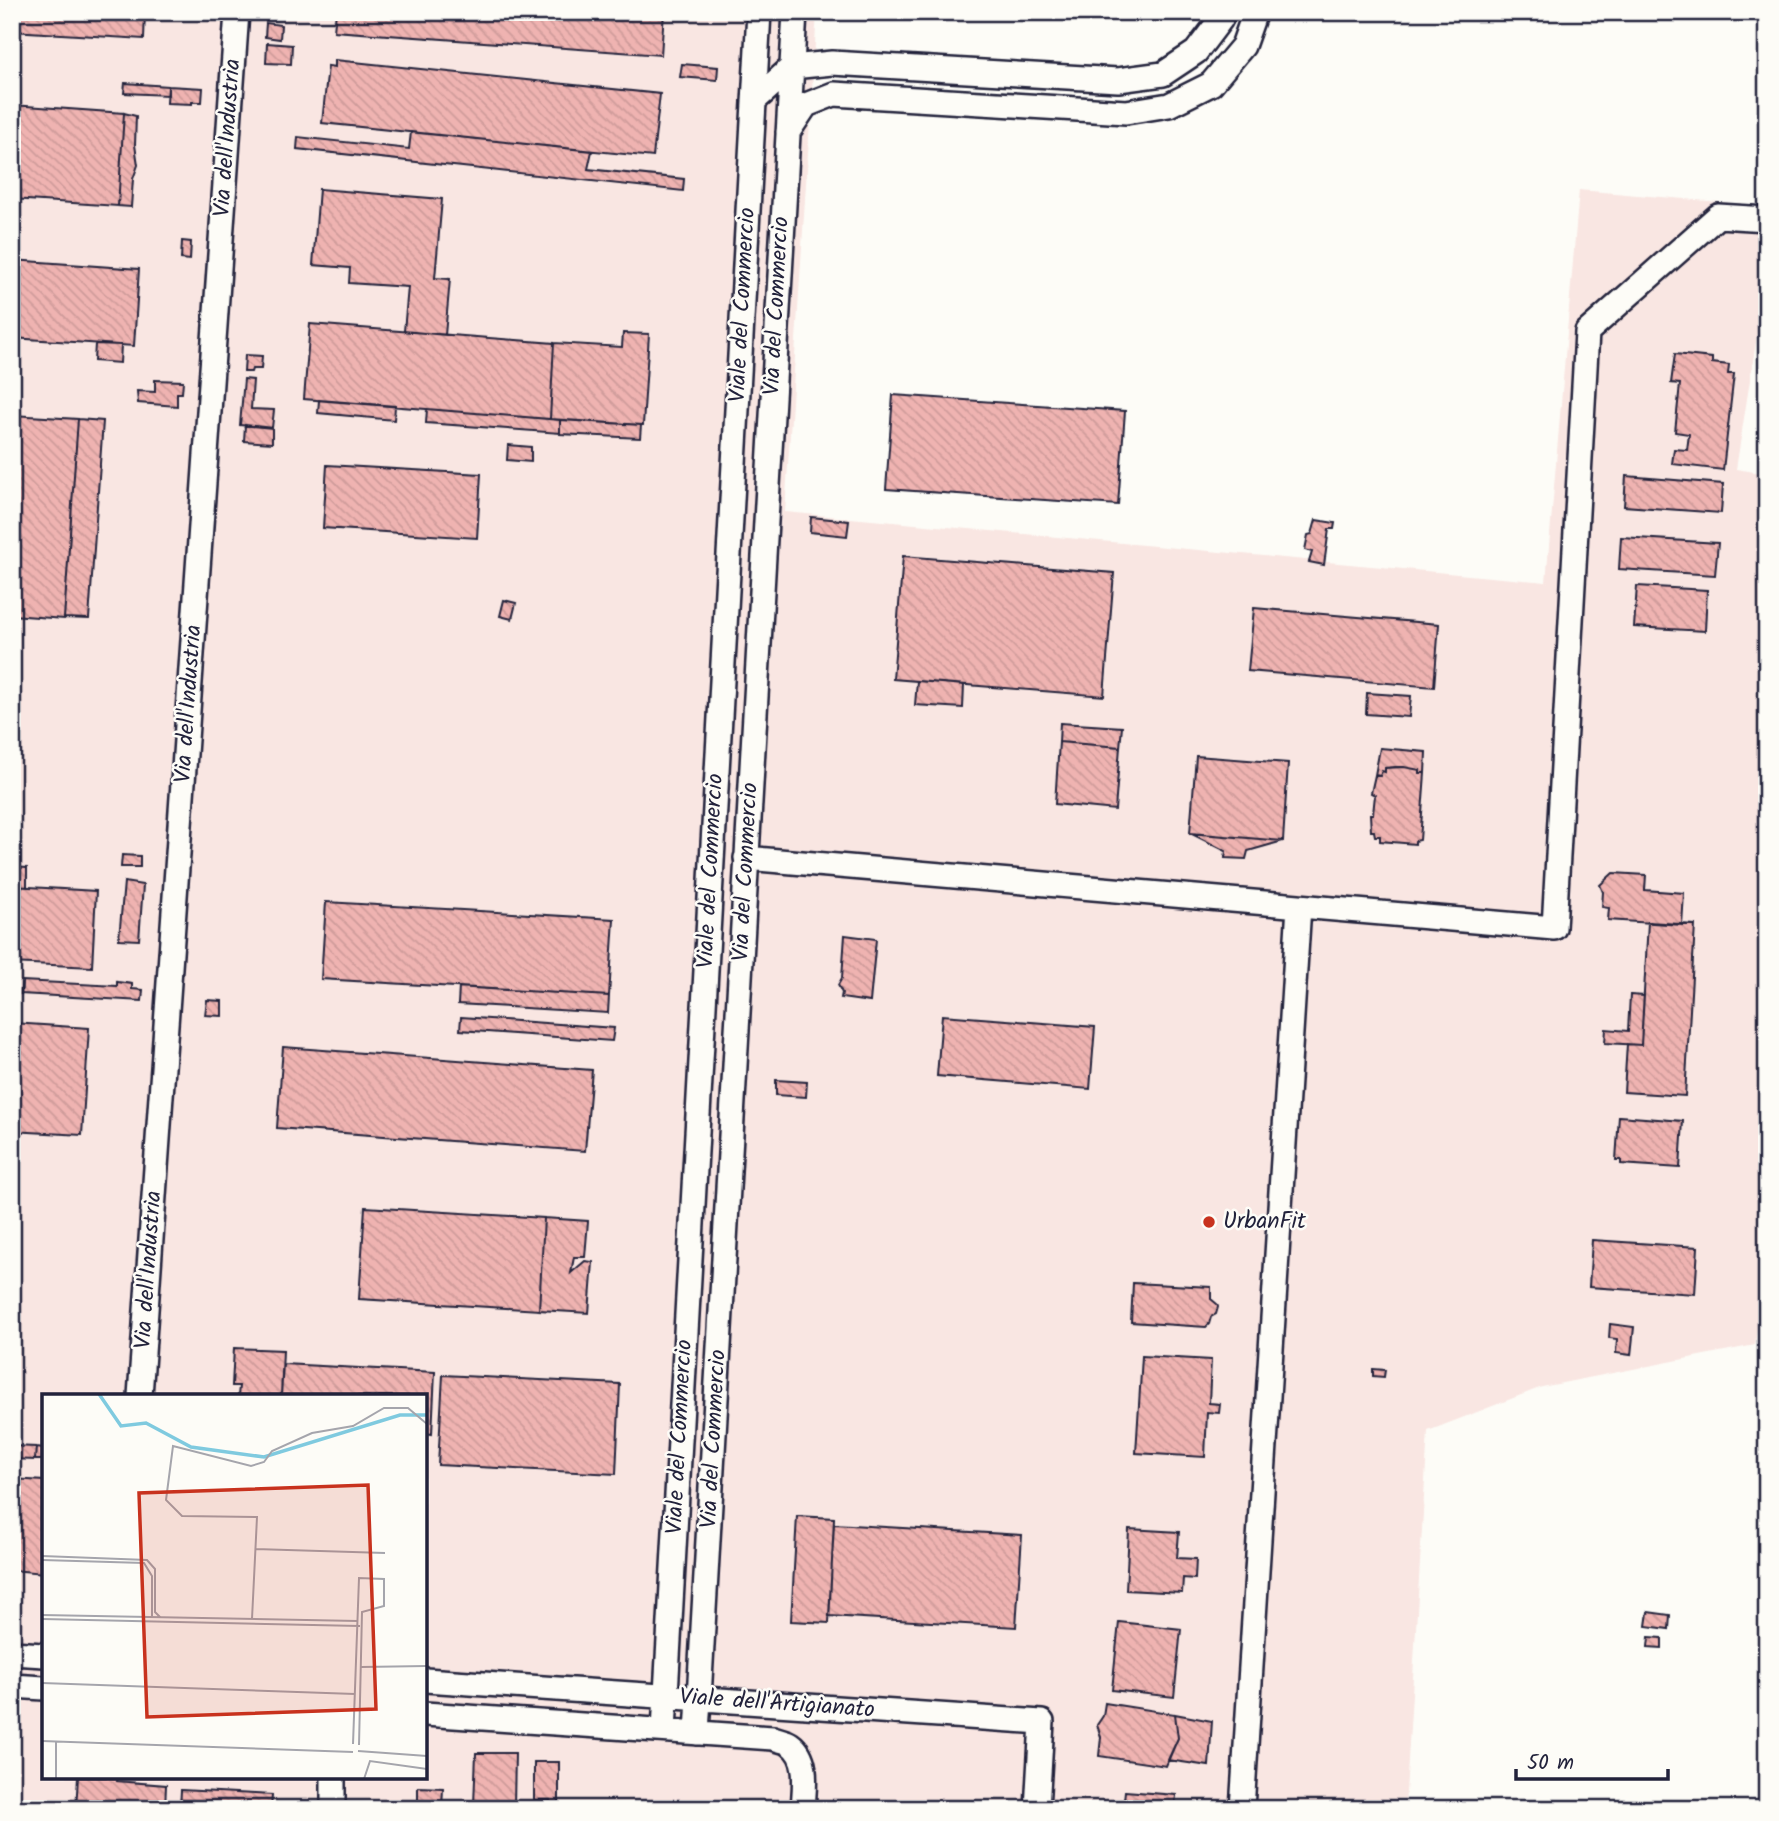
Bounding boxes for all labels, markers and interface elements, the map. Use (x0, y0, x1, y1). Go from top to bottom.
street label: Via dell'Industria (205, 58, 251, 218)
street label: Viale del Commercio (720, 207, 766, 403)
street label: Via del Commercio (754, 216, 800, 396)
street label: Via dell'Industria (166, 624, 212, 784)
street label: Viale del Commercio (688, 773, 734, 969)
street label: Via del Commercio (723, 782, 769, 962)
street label: Via dell'Industria (126, 1190, 172, 1350)
place label: UrbanFit (1223, 1204, 1307, 1240)
marker: UrbanFit (1201, 1214, 1217, 1230)
street label: Viale del Commercio (657, 1339, 703, 1535)
street label: Via del Commercio (691, 1349, 737, 1529)
inset map (42, 1394, 427, 1779)
street label: Viale dell'Artigianato (678, 1679, 876, 1729)
scale bar (1516, 1737, 1669, 1781)
text: 50 m (1527, 1747, 1574, 1780)

